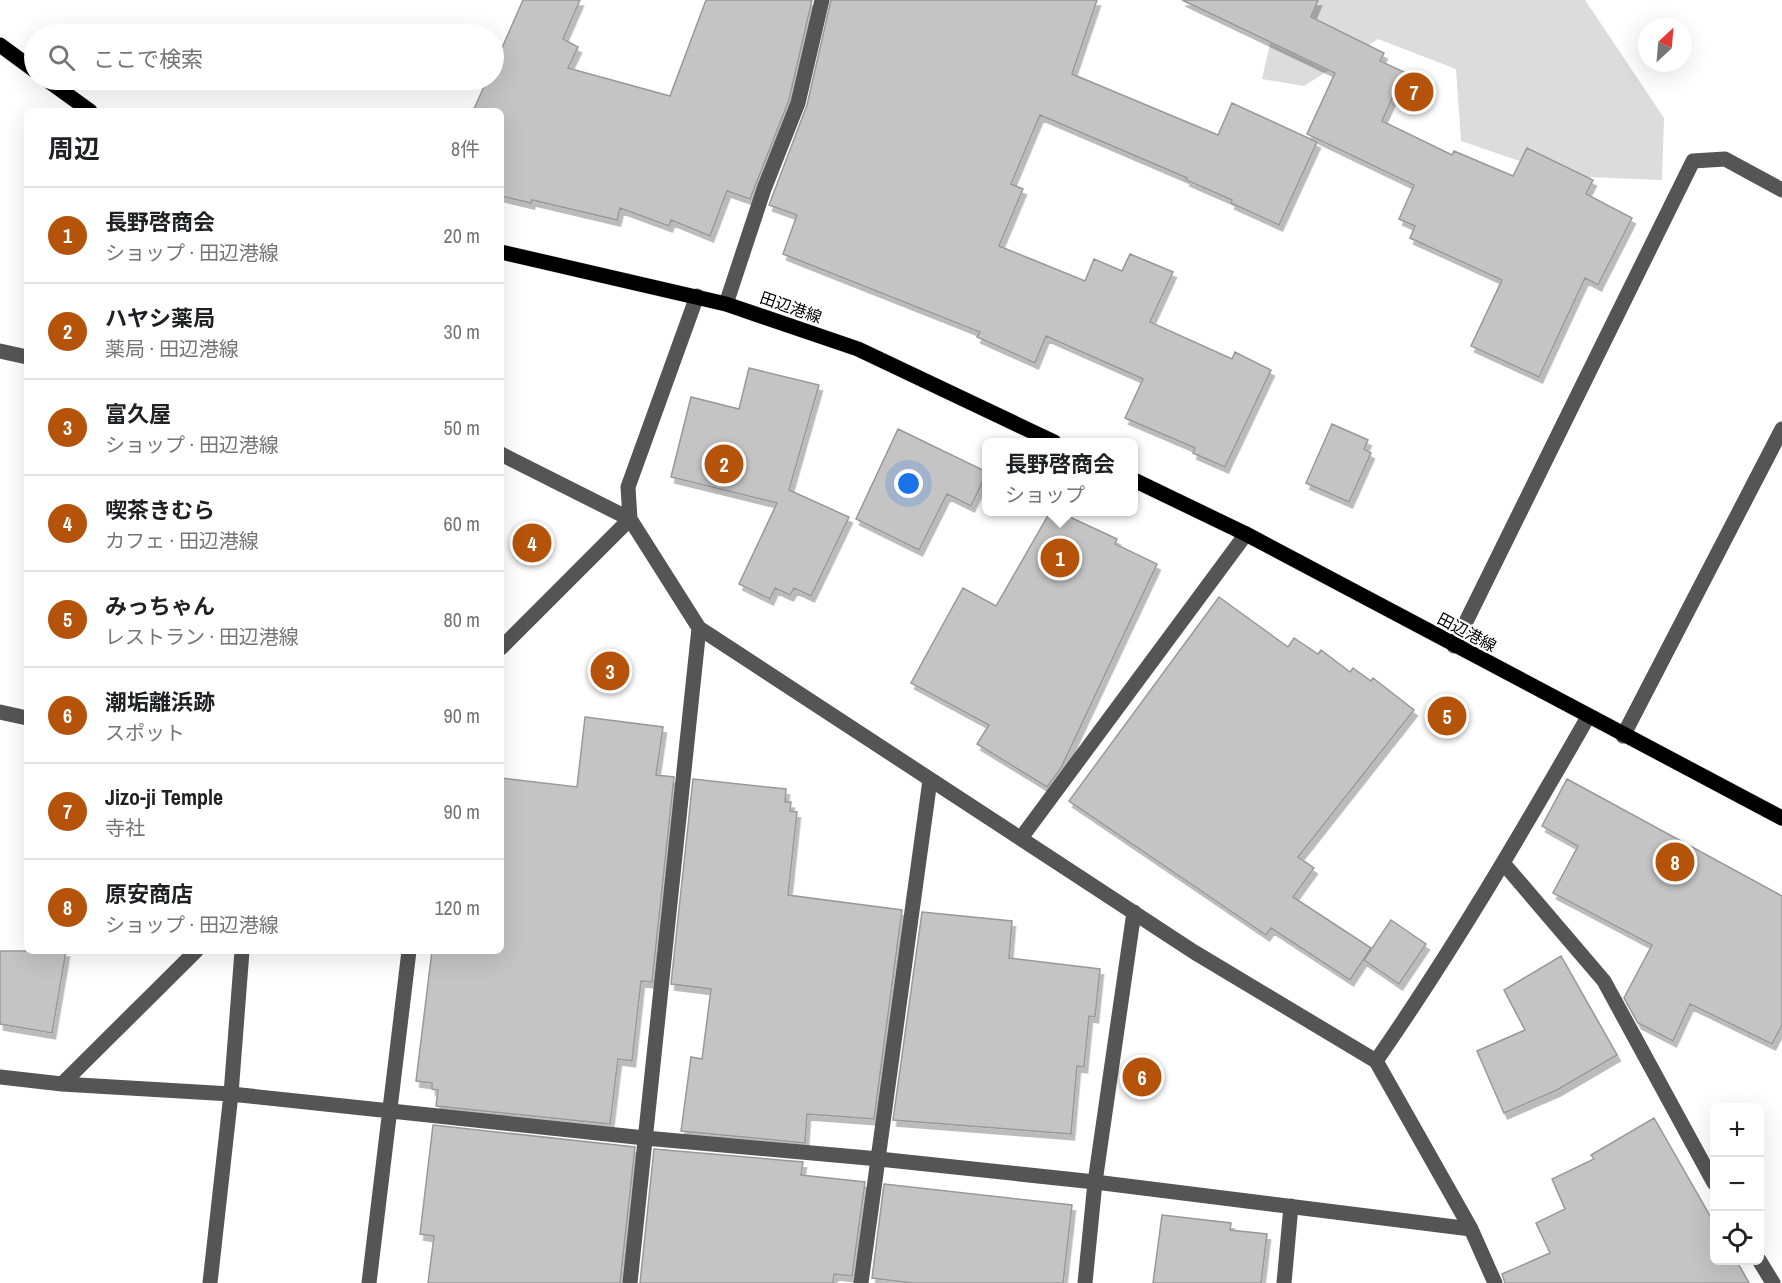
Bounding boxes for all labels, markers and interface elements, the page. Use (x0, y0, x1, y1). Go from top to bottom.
north arrow (1638, 18, 1692, 72)
search box (24, 24, 504, 90)
icon: search (45, 41, 78, 74)
text: ここで検索 (93, 44, 203, 74)
pin: 7 (1394, 70, 1434, 115)
text: 周辺 (48, 131, 100, 166)
text: 8件 (451, 135, 480, 162)
text: 長野啓商会 (105, 207, 215, 237)
text: 1 (63, 222, 72, 249)
text: 20 m (444, 222, 480, 249)
text: ショップ · 田辺港線 (105, 239, 279, 266)
street label: 田辺港線 (757, 286, 825, 328)
text: ハヤシ薬局 (105, 303, 215, 333)
text: 2 (63, 318, 72, 345)
text: 30 m (444, 318, 480, 345)
text: 薬局 · 田辺港線 (105, 335, 239, 362)
text: 富久屋 (105, 399, 171, 429)
text: 3 (63, 414, 72, 441)
text: 50 m (444, 414, 480, 441)
text: ショップ · 田辺港線 (105, 431, 279, 458)
popup (982, 438, 1138, 516)
pin: 2 (704, 442, 744, 486)
text: 長野啓商会 (1005, 449, 1115, 479)
your location (894, 469, 923, 498)
text: ショップ (1005, 481, 1085, 508)
text: 喫茶きむら (105, 495, 215, 525)
text: 4 (63, 510, 72, 537)
text: 60 m (444, 510, 480, 537)
pin: 4 (512, 520, 552, 566)
text: カフェ · 田辺港線 (105, 527, 259, 554)
pin: 1 (1040, 536, 1080, 580)
text: みっちゃん (105, 591, 215, 621)
text: 5 (63, 606, 72, 633)
text: 80 m (444, 606, 480, 633)
street label: 田辺港線 (1434, 607, 1500, 657)
text: レストラン · 田辺港線 (105, 623, 299, 650)
pin: 3 (590, 648, 630, 694)
text: 潮垢離浜跡 (105, 687, 215, 717)
pin: 5 (1428, 694, 1466, 738)
text: 6 (63, 702, 72, 729)
text: 90 m (444, 702, 480, 729)
text: スポット (105, 719, 185, 746)
text: Jizo-ji Temple (105, 782, 223, 812)
text: 7 (63, 798, 72, 825)
text: 90 m (444, 798, 480, 825)
text: 寺社 (105, 814, 145, 841)
pin: 8 (1656, 840, 1694, 884)
text: 原安商店 (105, 879, 193, 909)
text: 8 (63, 894, 72, 921)
text: 120 m (434, 894, 480, 921)
text: ショップ · 田辺港線 (105, 911, 279, 938)
pin: 6 (1122, 1054, 1162, 1100)
map controls (1710, 1103, 1764, 1265)
button: + (1710, 1103, 1764, 1157)
button: − (1710, 1157, 1764, 1211)
button: locate (1710, 1211, 1764, 1265)

